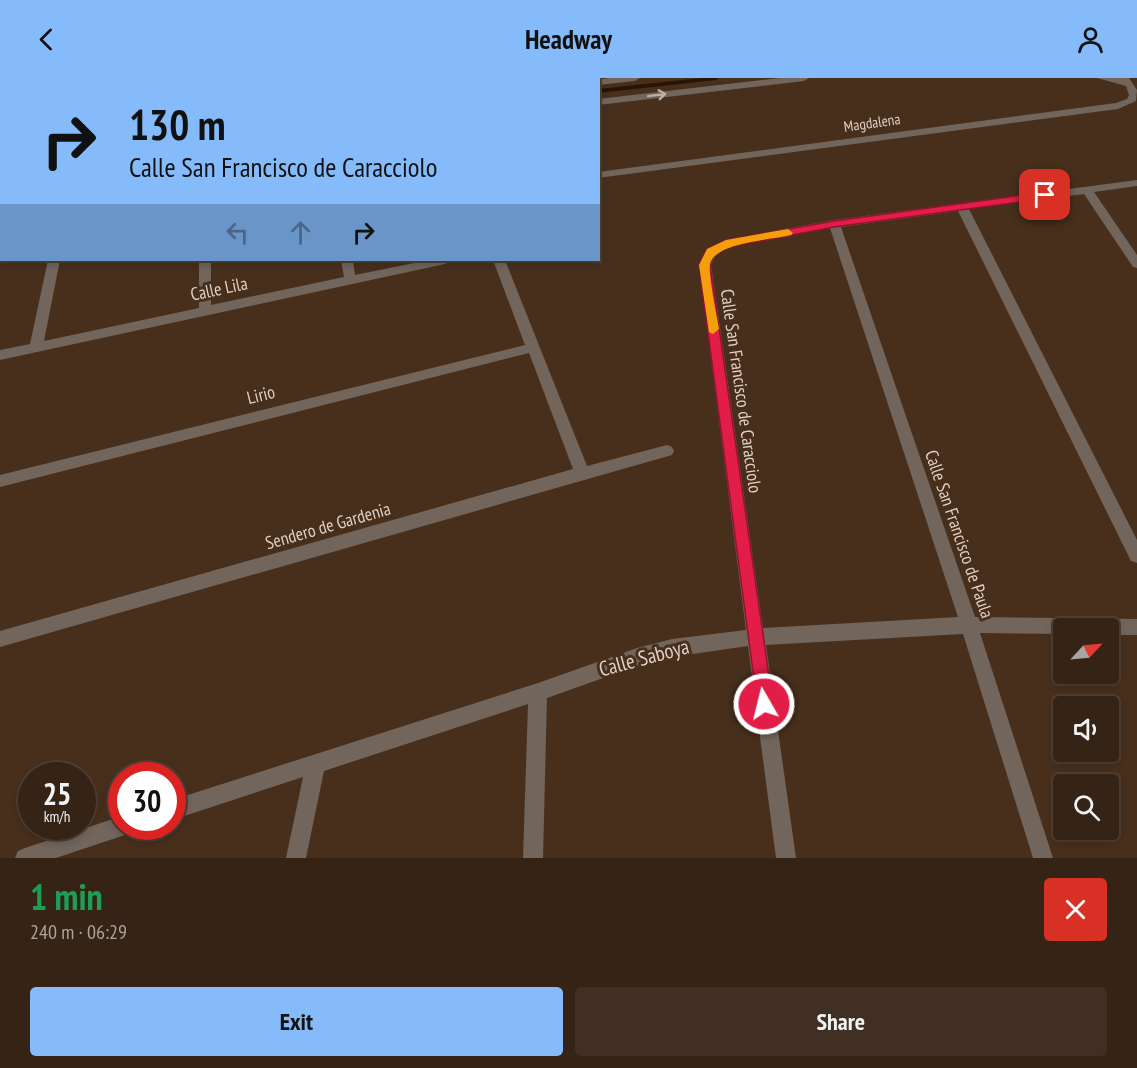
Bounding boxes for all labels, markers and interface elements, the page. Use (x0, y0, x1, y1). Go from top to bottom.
text: Headway (525, 22, 612, 56)
icon: back (30, 23, 63, 56)
icon: person (1074, 23, 1107, 56)
one-way arrow (646, 90, 666, 101)
text: 130 m (129, 97, 226, 152)
icon: right (30, 102, 108, 180)
street label: Magdalena (842, 109, 901, 136)
text: Calle San Francisco de Caracciolo (129, 150, 437, 184)
pin (1019, 169, 1070, 220)
icon: arrive (1028, 178, 1061, 211)
icon: left (221, 216, 254, 249)
icon: ahead (284, 216, 317, 249)
icon: right (347, 216, 380, 249)
street label: Calle Lila (188, 271, 249, 306)
street label: Calle San Francisco de Caracciolo (716, 288, 767, 495)
street label: Lirio (245, 380, 277, 409)
street label: Calle San Francisco de Paula (920, 447, 999, 621)
street label: Sendero de Gardenia (263, 497, 393, 554)
north arrow (1053, 618, 1119, 684)
map controls (1053, 618, 1119, 840)
street label: Calle Saboya (596, 633, 692, 683)
position arrow (732, 672, 796, 736)
button: sound (1053, 696, 1119, 762)
speed limit sign: 30 (108, 762, 186, 840)
text: 25 (43, 774, 71, 813)
button: search (1053, 774, 1119, 840)
text: km/h (44, 807, 70, 826)
text: 1 min (30, 873, 103, 920)
button: close (1044, 878, 1107, 941)
text: 240 m · 06:29 (30, 919, 127, 945)
button: Exit (30, 987, 563, 1056)
button: Share (575, 987, 1107, 1056)

